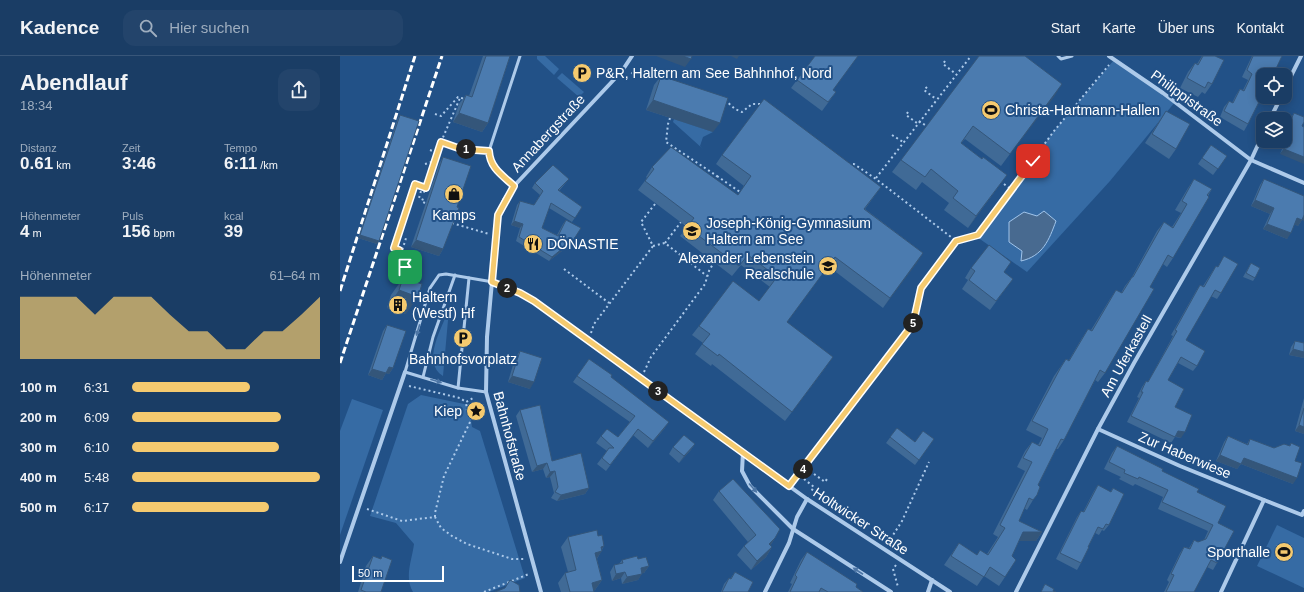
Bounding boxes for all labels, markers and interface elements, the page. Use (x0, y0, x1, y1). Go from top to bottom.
search box (123, 10, 403, 46)
text: Kadence (20, 17, 99, 38)
icon: search (137, 17, 159, 39)
text: Hier suchen (169, 19, 249, 36)
text: Start (1051, 20, 1080, 36)
text: Karte (1102, 20, 1136, 36)
text: Über uns (1158, 20, 1215, 36)
text: Kontakt (1237, 20, 1284, 36)
parking icon: P&R, Haltern am See Bahhnhof, Nord (571, 62, 593, 84)
place label: P&R, Haltern am See Bahhnhof, Nord (596, 65, 832, 81)
street label: Philippistraße (1148, 67, 1226, 130)
map controls (1256, 68, 1292, 148)
button: locate (1256, 68, 1292, 104)
button: share (278, 69, 320, 111)
text: Abendlauf (20, 70, 128, 95)
street label: Annabergstraße (508, 91, 588, 175)
text: 18:34 (20, 98, 53, 113)
sports icon: Christa-Hartmann-Hallen (980, 99, 1002, 121)
place label: Christa-Hartmann-Hallen (1005, 102, 1160, 118)
button: layers (1256, 112, 1292, 148)
pin: 1 (456, 139, 476, 159)
text: Distanz (20, 142, 57, 154)
text: Zeit (122, 142, 140, 154)
text: Tempo (224, 142, 257, 154)
text: 1 (463, 143, 469, 155)
pin (1016, 144, 1050, 178)
icon: check (1022, 150, 1044, 172)
text: 0.61 (20, 154, 53, 173)
text: 3:46 (122, 154, 156, 173)
text: 6:11 (224, 154, 257, 173)
text: km (53, 159, 71, 171)
text: /km (257, 159, 278, 171)
shop icon: Kamps (443, 183, 465, 205)
place label: Kamps (432, 207, 476, 223)
text: Höhenmeter (20, 210, 81, 222)
text: Puls (122, 210, 143, 222)
text: kcal (224, 210, 244, 222)
place label: Joseph-König-Gymnasium Haltern am See (706, 215, 871, 247)
school or university icon: Joseph-König-Gymnasium Haltern am See (681, 220, 703, 242)
text: 4 (20, 222, 29, 241)
text: 156 (122, 222, 150, 241)
text: 39 (224, 222, 243, 241)
text: m (29, 227, 42, 239)
text: bpm (150, 227, 175, 239)
restaurant icon: DÖNASTIE (522, 233, 544, 255)
place label: DÖNASTIE (547, 235, 619, 252)
pin (388, 250, 422, 284)
place label: Alexander Lebenstein Realschule (679, 250, 814, 282)
school or university icon: Alexander Lebenstein Realschule (817, 255, 839, 277)
icon: arrive (394, 256, 416, 278)
text: Höhenmeter (20, 268, 92, 283)
text: 61–64 m (269, 268, 320, 283)
pin: 2 (497, 278, 517, 298)
text: 2 (504, 282, 510, 294)
place label: Haltern (Westf) Hf (412, 289, 475, 321)
building icon: Haltern (Westf) Hf (387, 294, 409, 316)
street label: Am Uferkastell (1097, 312, 1155, 400)
pin: 5 (903, 313, 923, 333)
text: 5 (910, 317, 916, 329)
one-way arrow (415, 325, 421, 337)
parking icon: Bahnhofsvorplatz (452, 327, 474, 349)
place label: Bahnhofsvorplatz (409, 351, 517, 367)
one-way arrow (430, 378, 442, 384)
text: 100 m (20, 380, 57, 395)
text: 6:31 (84, 380, 109, 395)
pin: 3 (648, 381, 668, 401)
text: 3 (655, 385, 661, 397)
street label: Bahnhofstraße (490, 390, 530, 483)
place icon: Kiep (465, 400, 487, 422)
place label: Kiep (434, 403, 462, 419)
text: 200 m (20, 410, 57, 425)
text: 6:09 (84, 410, 109, 425)
street label: Zur Haberwiese (1136, 428, 1234, 482)
text: 300 m (20, 440, 57, 455)
text: 6:10 (84, 440, 109, 455)
pin: 4 (793, 459, 813, 479)
text: 4 (800, 463, 806, 475)
text: 400 m (20, 470, 57, 485)
text: 5:48 (84, 470, 109, 485)
one-way arrow (748, 483, 757, 493)
street label: Holtwicker Straße (810, 484, 912, 558)
text: 500 m (20, 500, 57, 515)
text: 6:17 (84, 500, 109, 515)
sports icon: Sporthalle (1273, 541, 1295, 563)
place label: Sporthalle (1207, 544, 1270, 560)
scale bar (352, 564, 444, 583)
text: 50 m (358, 567, 382, 579)
one-way arrow (853, 567, 863, 575)

